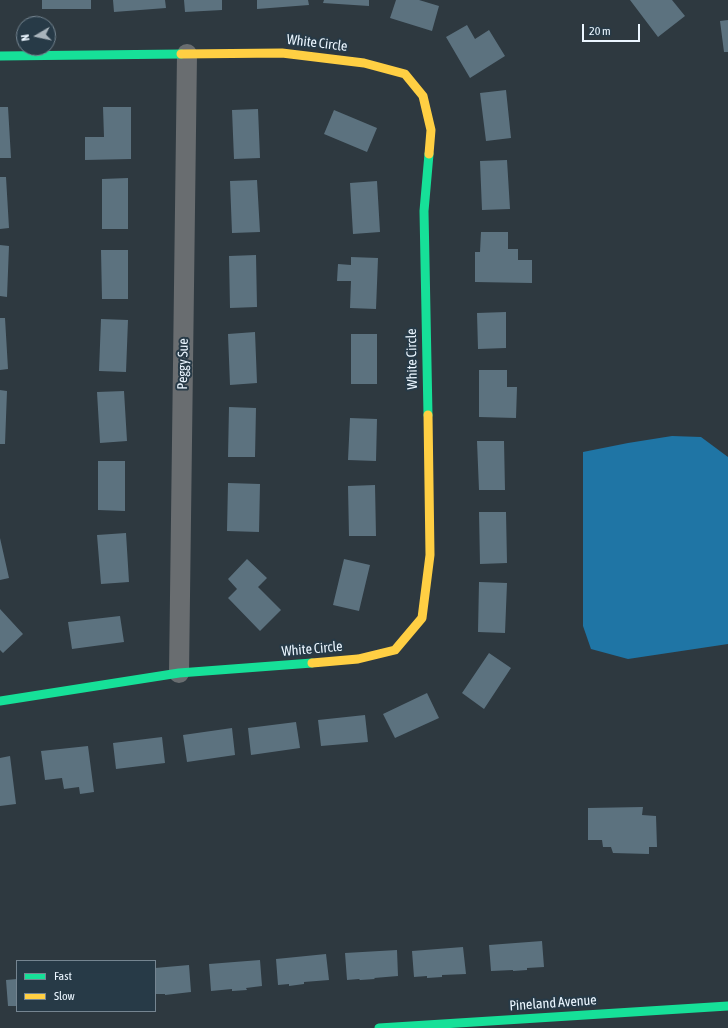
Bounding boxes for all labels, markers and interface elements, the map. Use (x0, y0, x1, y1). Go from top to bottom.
north arrow (16, 16, 56, 56)
scale bar (584, 16, 642, 42)
text: 20 m (589, 24, 611, 38)
street label: White Circle (286, 31, 348, 55)
text: N (19, 34, 32, 42)
street label: White Circle (403, 328, 421, 390)
street label: Peggy Sue (174, 338, 192, 390)
street label: White Circle (281, 638, 343, 660)
legend (16, 960, 156, 1012)
text: Fast (54, 969, 72, 983)
text: Slow (54, 989, 75, 1003)
street label: Pineland Avenue (509, 992, 597, 1014)

